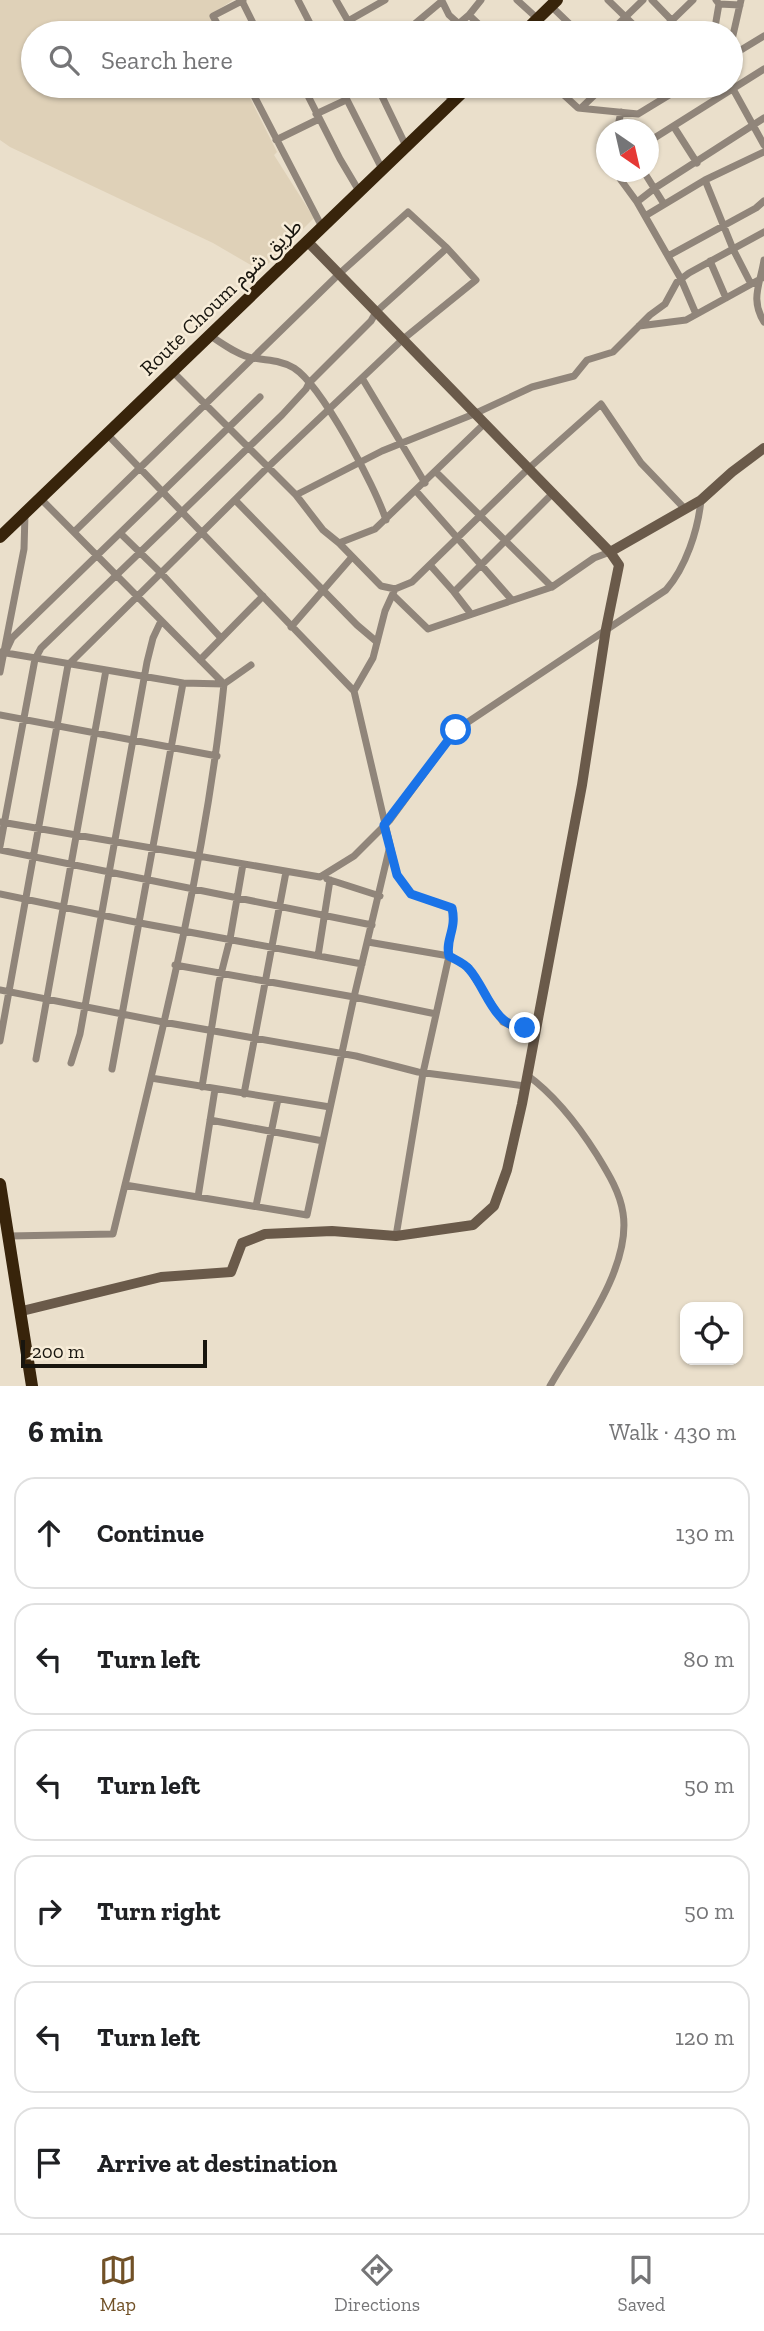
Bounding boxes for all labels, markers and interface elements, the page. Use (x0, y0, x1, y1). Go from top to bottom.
search box (21, 21, 743, 98)
icon: search (45, 41, 83, 79)
text: Search here (101, 44, 233, 76)
north arrow (596, 119, 659, 182)
street label: Route Choum طريق شوم (135, 213, 309, 383)
route start (440, 714, 471, 745)
route end (509, 1012, 540, 1043)
map controls (680, 1302, 743, 1365)
button: locate (680, 1302, 743, 1365)
scale bar (21, 1337, 206, 1369)
text: 200 m (32, 1340, 84, 1363)
text: 6 min (28, 1414, 103, 1450)
text: Walk · 430 m (609, 1418, 736, 1446)
icon: ahead (30, 1514, 68, 1552)
text: Continue (97, 1517, 204, 1549)
text: 130 m (676, 1519, 734, 1547)
icon: left (30, 1640, 68, 1678)
text: Turn left (97, 1643, 200, 1675)
text: 80 m (683, 1645, 734, 1673)
icon: left (30, 1766, 68, 1804)
text: Turn left (97, 1769, 200, 1801)
text: 50 m (684, 1771, 734, 1799)
icon: right (30, 1892, 68, 1930)
text: Turn right (97, 1895, 220, 1927)
text: 50 m (684, 1897, 734, 1925)
icon: left (30, 2018, 68, 2056)
text: Turn left (97, 2021, 200, 2053)
text: 120 m (675, 2023, 734, 2051)
icon: arrive (30, 2144, 68, 2182)
text: Arrive at destination (97, 2147, 337, 2179)
tab: Map (99, 2251, 137, 2316)
tab: Directions (334, 2251, 420, 2316)
tab: Saved (618, 2251, 665, 2316)

